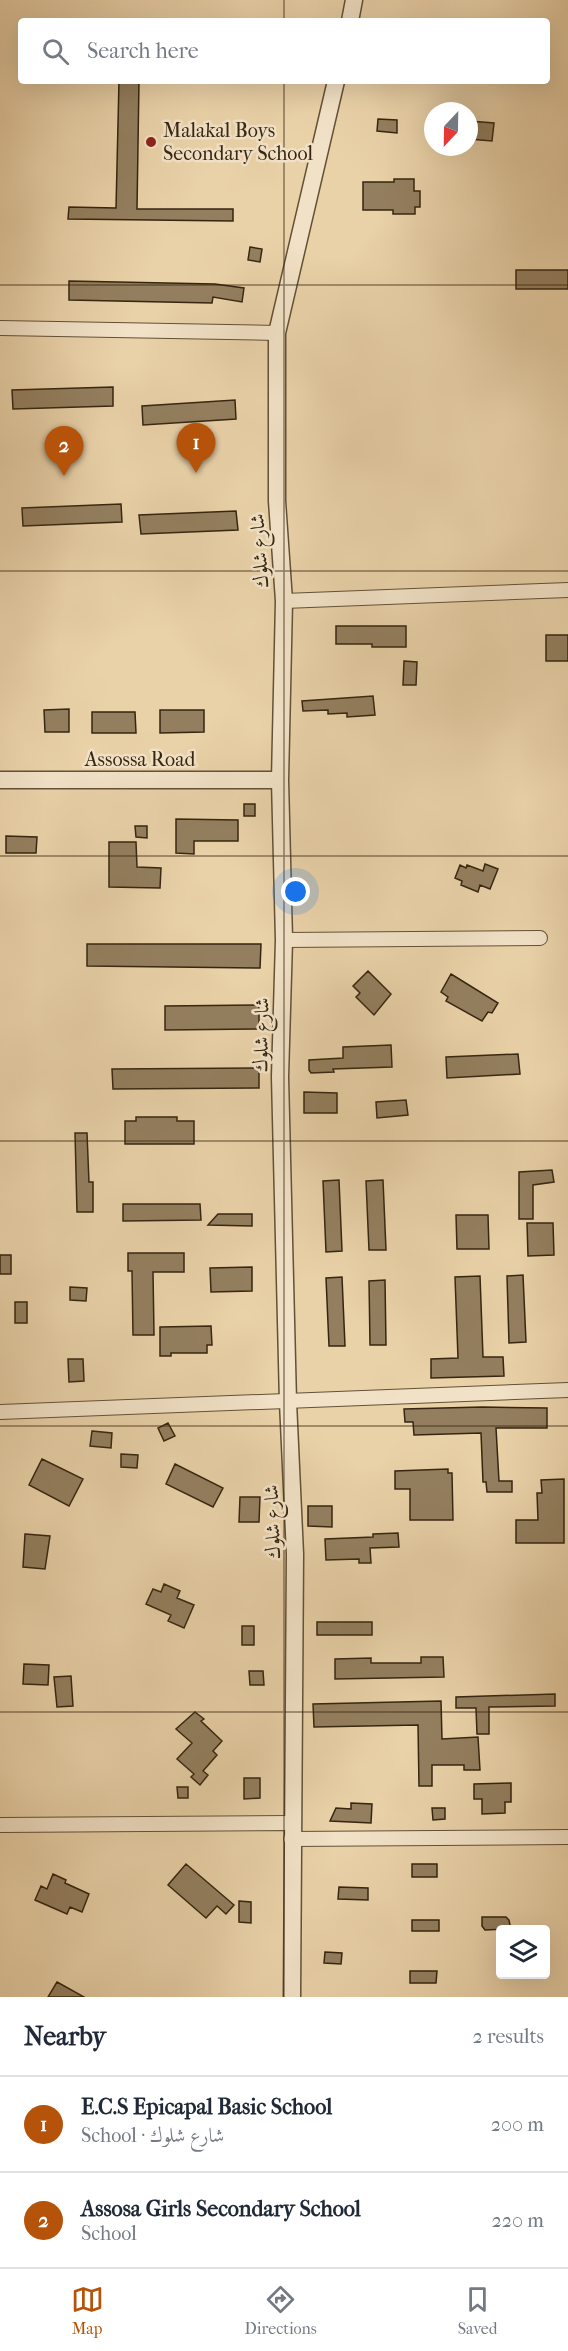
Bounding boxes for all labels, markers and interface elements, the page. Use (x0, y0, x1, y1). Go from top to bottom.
search box (18, 18, 550, 84)
icon: search (39, 35, 72, 68)
text: Search here (87, 38, 199, 64)
north arrow (424, 102, 478, 156)
place label: Malakal Boys Secondary School (163, 119, 313, 165)
marker: Malakal Boys Secondary School (144, 135, 158, 149)
pin: 1 (176, 424, 216, 473)
pin: 2 (44, 426, 84, 476)
street label: شارع شلوك (245, 512, 280, 589)
street label: Assossa Road (84, 748, 196, 771)
your location (281, 877, 310, 906)
street label: شارع شلوك (249, 997, 280, 1073)
street label: شارع شلوك (260, 1484, 291, 1560)
map controls (496, 1925, 550, 1979)
button: layers (496, 1925, 550, 1979)
text: Nearby (24, 2021, 106, 2052)
text: 2 results (473, 2025, 544, 2048)
text: E.C.S Epicapal Basic School (81, 2094, 332, 2120)
text: 1 (40, 2113, 47, 2136)
text: 200 m (491, 2113, 544, 2136)
text: School · شارع شلوك (81, 2124, 224, 2147)
text: Assosa Girls Secondary School (81, 2196, 361, 2222)
text: 2 (38, 2209, 49, 2232)
text: 220 m (491, 2209, 544, 2232)
text: School (81, 2222, 137, 2245)
tab: Map (71, 2283, 104, 2338)
tab: Directions (245, 2283, 317, 2338)
tab: Saved (458, 2283, 497, 2338)

